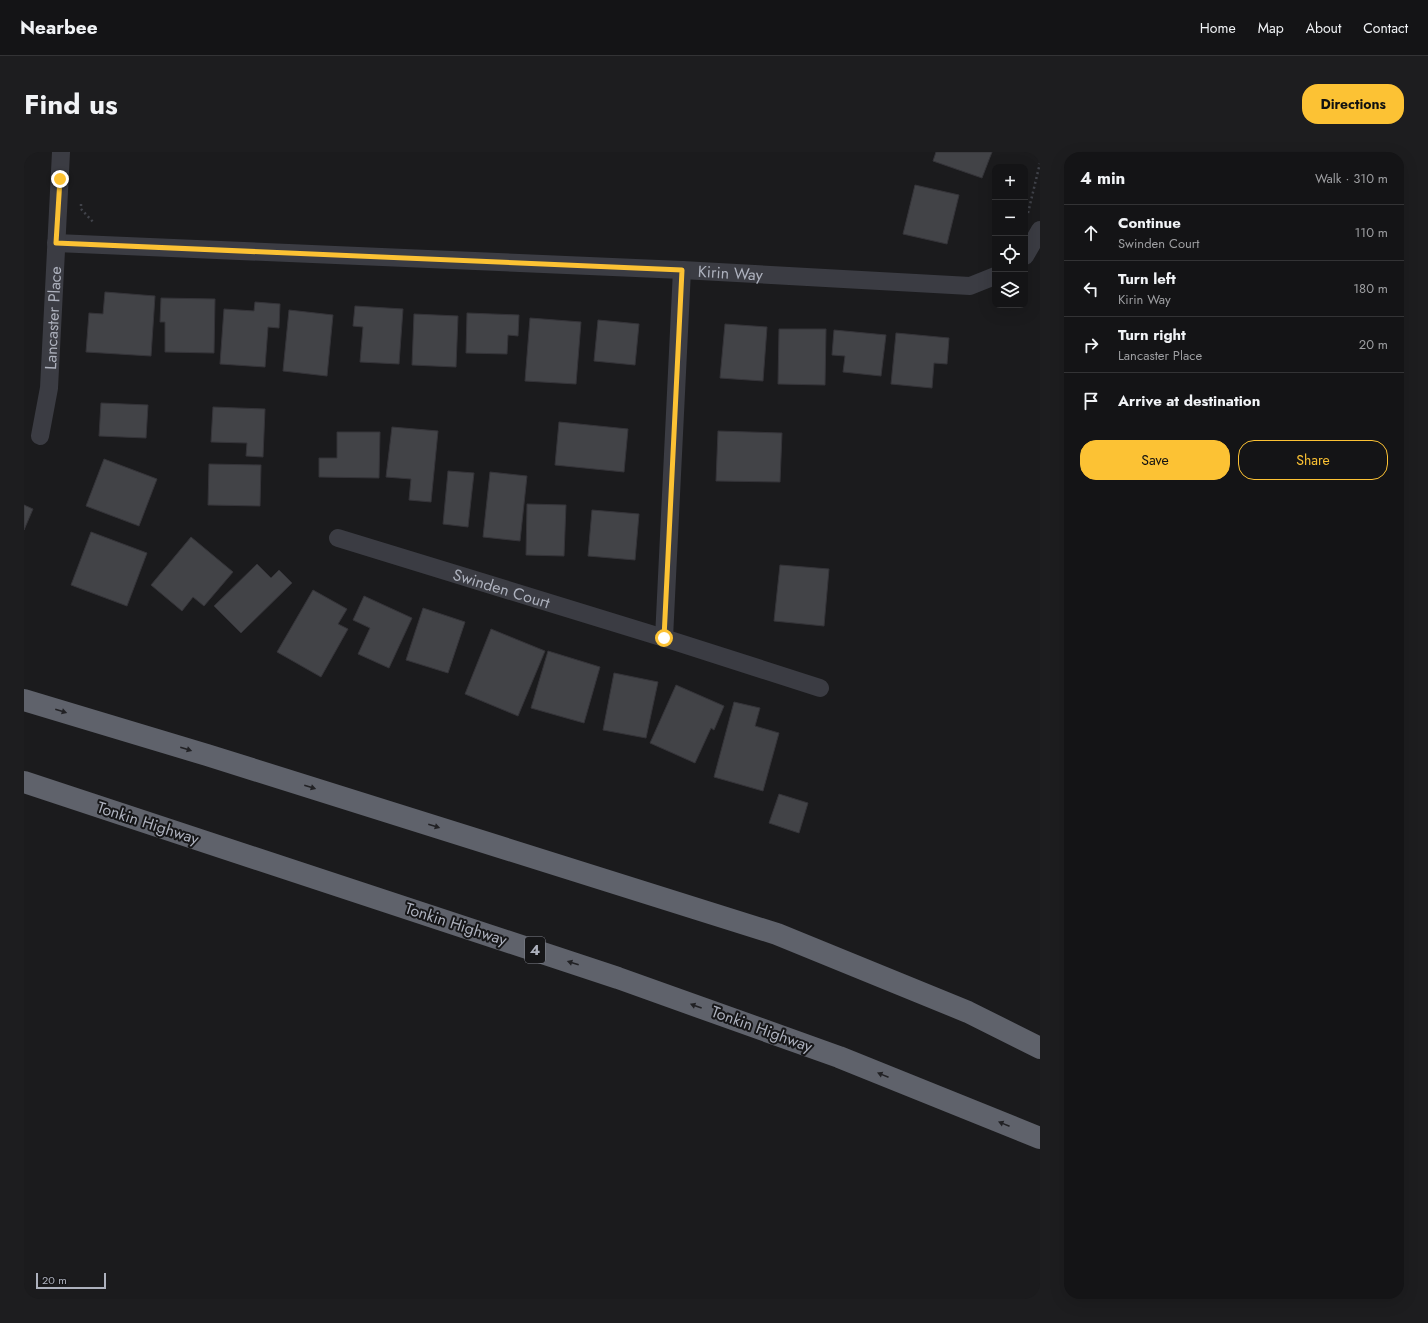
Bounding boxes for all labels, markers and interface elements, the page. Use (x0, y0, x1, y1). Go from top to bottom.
text: Nearbee (20, 14, 98, 41)
text: Home (1200, 18, 1236, 38)
text: Map (1258, 18, 1284, 38)
text: About (1306, 18, 1341, 38)
text: Contact (1363, 18, 1408, 38)
text: Find us (24, 84, 118, 125)
button: Directions (1302, 84, 1404, 124)
map controls (992, 164, 1028, 308)
button: + (992, 164, 1028, 200)
text: 4 min (1080, 166, 1125, 190)
text: Walk · 310 m (1315, 169, 1388, 188)
route end (51, 170, 69, 188)
button: − (992, 200, 1028, 236)
text: Continue (1118, 212, 1181, 234)
icon: ahead (1080, 222, 1102, 244)
text: 110 m (1354, 223, 1388, 242)
text: Swinden Court (1118, 234, 1199, 253)
button: locate (992, 236, 1028, 272)
street label: Kirin Way (697, 259, 764, 286)
street label: Lancaster Place (38, 266, 67, 370)
text: Turn left (1118, 268, 1176, 290)
button: layers (992, 272, 1028, 308)
icon: left (1080, 278, 1102, 300)
text: 180 m (1353, 279, 1388, 298)
text: Kirin Way (1118, 290, 1171, 309)
text: Turn right (1118, 324, 1186, 346)
icon: right (1080, 334, 1102, 356)
text: 20 m (1359, 335, 1388, 354)
text: Lancaster Place (1118, 346, 1202, 365)
icon: arrive (1080, 390, 1102, 412)
text: Arrive at destination (1118, 390, 1260, 412)
button: Save (1080, 440, 1230, 480)
button: Share (1238, 440, 1388, 480)
street label: Swinden Court (450, 562, 553, 614)
route start (655, 629, 673, 647)
one-way arrow (56, 708, 68, 714)
one-way arrow (180, 746, 192, 752)
one-way arrow (304, 784, 316, 790)
street label: Tonkin Highway (94, 796, 203, 851)
one-way arrow (428, 823, 440, 829)
street label: Tonkin Highway (402, 897, 511, 952)
road number: 4 (525, 937, 545, 963)
one-way arrow (567, 960, 579, 966)
street label: Tonkin Highway (708, 1000, 817, 1058)
one-way arrow (689, 1002, 701, 1008)
one-way arrow (877, 1071, 889, 1077)
one-way arrow (997, 1120, 1009, 1126)
scale bar (36, 1271, 106, 1290)
text: 20 m (42, 1272, 67, 1288)

